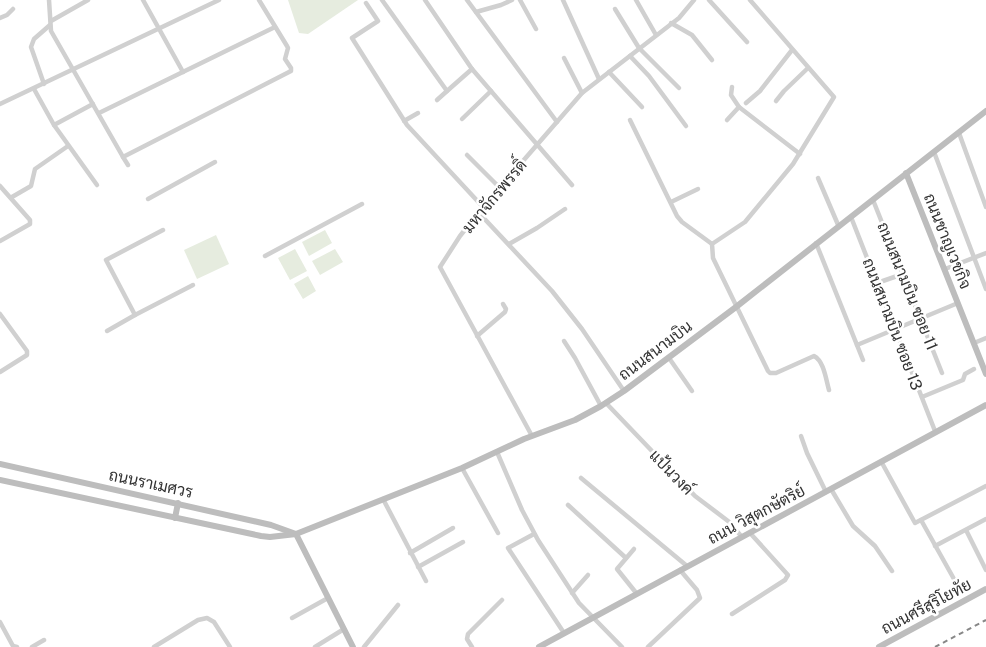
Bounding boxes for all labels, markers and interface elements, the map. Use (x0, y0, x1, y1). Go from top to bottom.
street label: มหาจักรพรรดิ์ (454, 152, 531, 237)
street label: ถนนชาญเวชกิจ (920, 191, 975, 292)
street label: ถนนสนามบิน ซอย 11 (873, 219, 942, 353)
street label: ถนนสนามบิน ซอย 13 (859, 255, 926, 393)
street label: ถนนสนามบิน (615, 317, 696, 384)
street label: แป้นวงค์ (646, 444, 700, 499)
street label: ถนนราเมศวร (107, 465, 195, 502)
street label: ถนน วิสุตกษัตริย์ (703, 478, 809, 550)
street label: ถนนศรีสุริโยทัย (877, 573, 975, 640)

